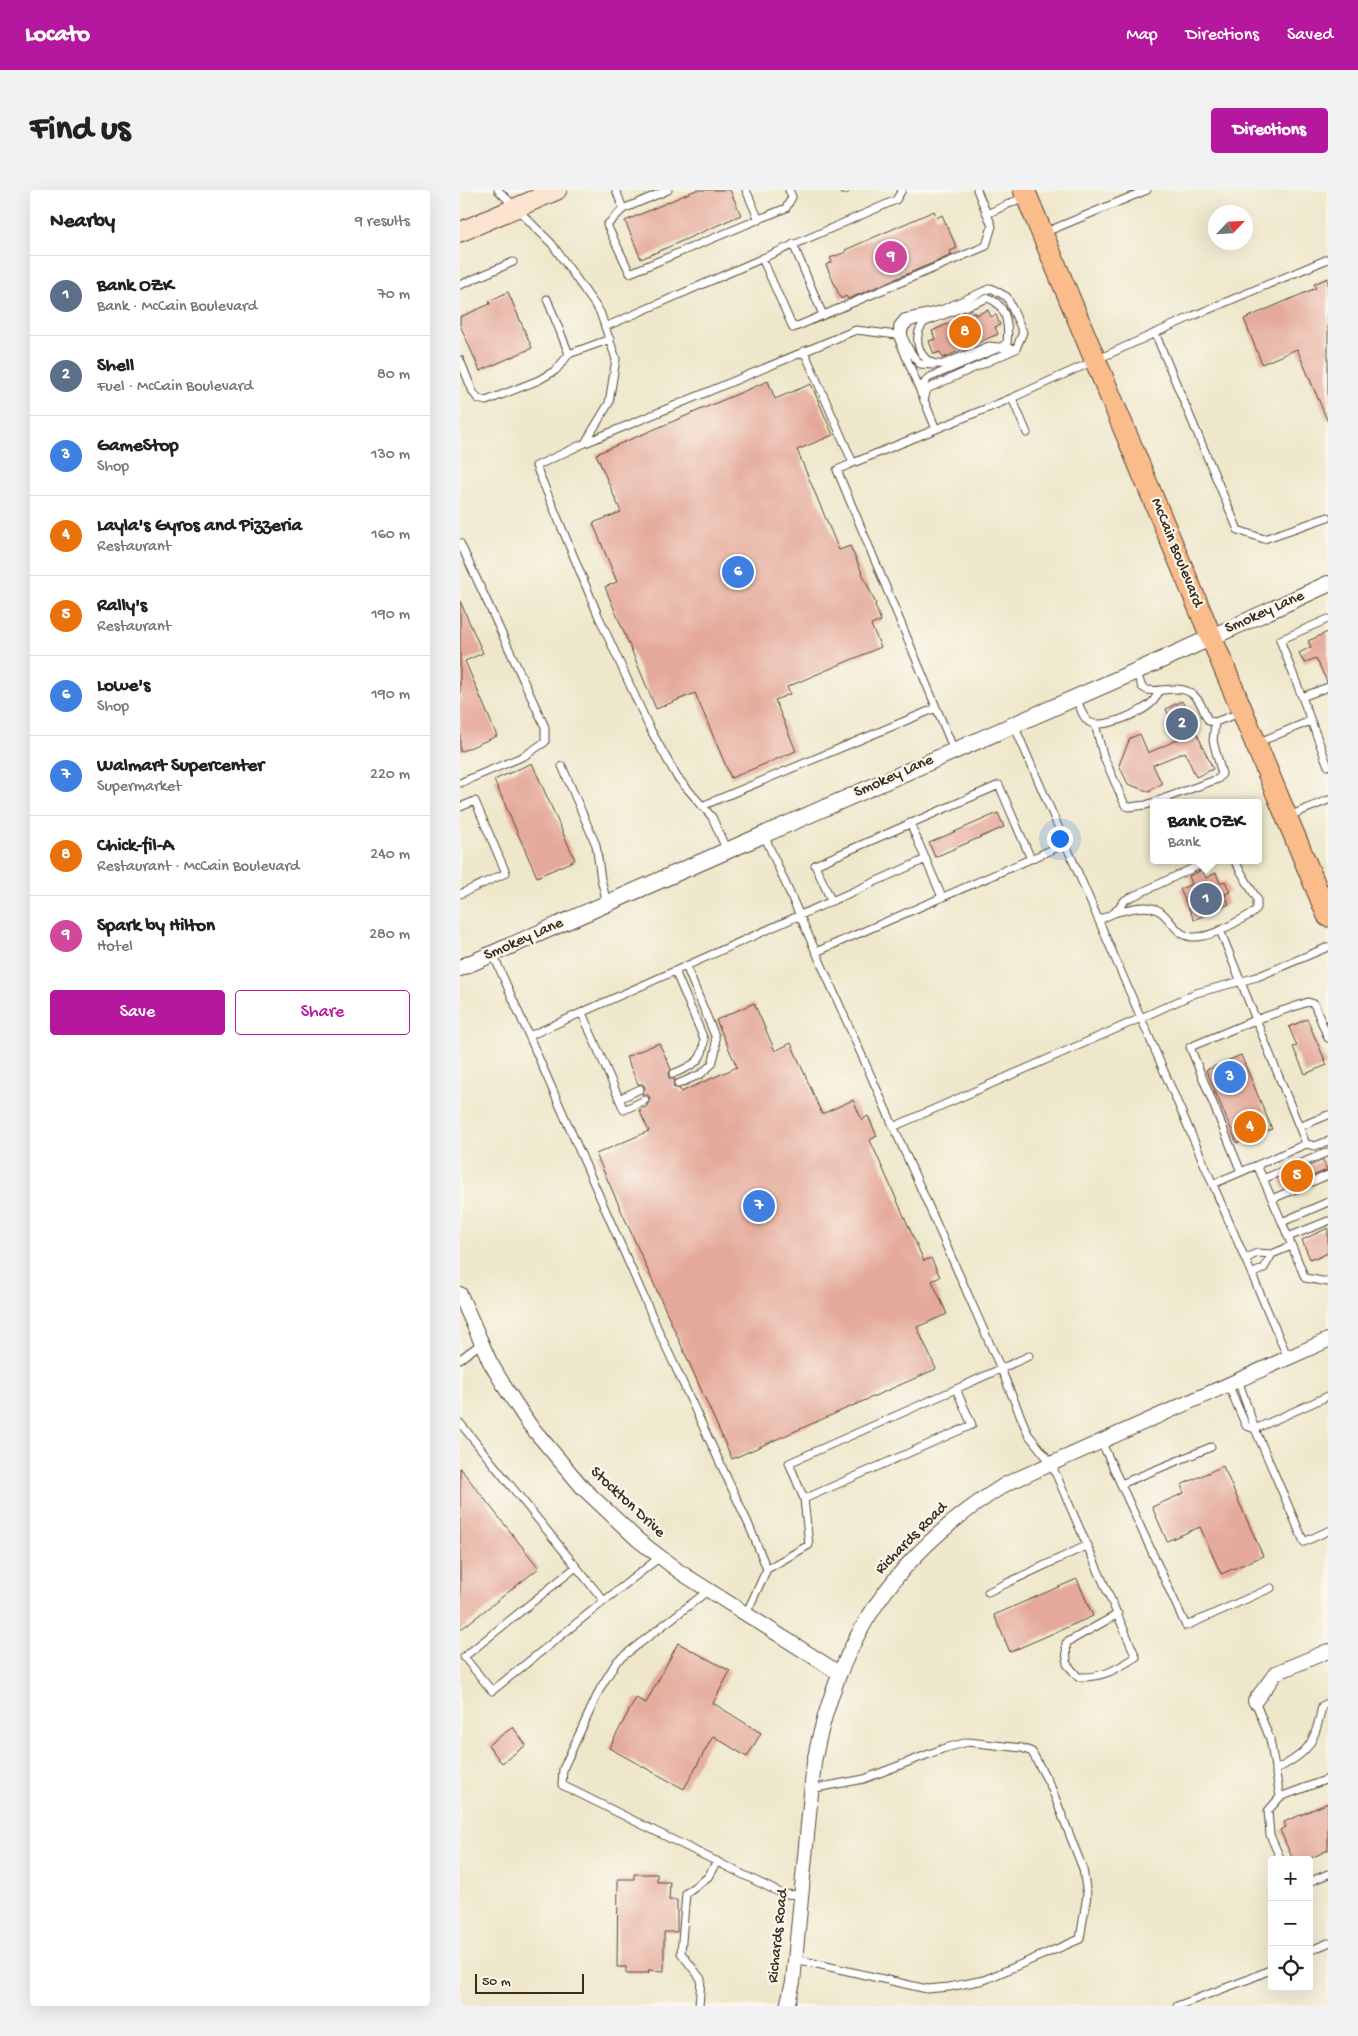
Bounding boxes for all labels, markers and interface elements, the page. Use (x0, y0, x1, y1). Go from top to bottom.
text: Locato (25, 21, 90, 50)
text: Map (1126, 25, 1158, 46)
text: Directions (1186, 25, 1259, 46)
text: Saved (1287, 25, 1333, 46)
button: Directions (1211, 108, 1328, 153)
text: Find us (30, 110, 130, 151)
north arrow (1208, 205, 1253, 250)
text: Nearby (50, 210, 115, 235)
text: 9 results (355, 213, 410, 232)
pin: 9 (875, 238, 907, 276)
text: Bank OZK (97, 275, 173, 298)
text: 1 (63, 286, 69, 305)
text: 70 m (377, 286, 410, 305)
text: Bank · McCain Boulevard (97, 298, 257, 317)
pin: 8 (949, 313, 981, 351)
text: Shell (97, 355, 134, 378)
text: 2 (62, 366, 70, 385)
text: 80 m (377, 366, 410, 385)
text: Fuel · McCain Boulevard (97, 378, 253, 397)
text: GameStop (97, 435, 179, 458)
text: 3 (62, 446, 70, 465)
text: 130 m (371, 446, 410, 465)
text: Shop (97, 458, 129, 477)
street label: McCain Boulevard (1146, 496, 1207, 612)
text: Layla's Gyros and Pizzeria (97, 515, 302, 538)
text: 4 (62, 526, 70, 545)
text: 160 m (371, 526, 410, 545)
text: Restaurant (97, 538, 171, 557)
pin: 6 (722, 553, 754, 591)
street label: Smokey Lane (1222, 587, 1308, 639)
text: Rally's (97, 595, 147, 618)
text: 5 (62, 606, 70, 625)
text: 190 m (371, 606, 410, 625)
text: Restaurant (97, 618, 171, 637)
text: Lowe's (97, 675, 150, 698)
text: 6 (62, 686, 70, 705)
text: 190 m (371, 686, 410, 705)
text: Shop (97, 698, 129, 717)
pin: 2 (1166, 705, 1198, 743)
street label: Smokey Lane (851, 751, 937, 803)
text: Walmart Supercenter (97, 755, 264, 778)
text: 7 (62, 766, 70, 785)
text: 220 m (370, 766, 410, 785)
text: Supermarket (97, 778, 182, 797)
popup (1150, 799, 1262, 864)
text: Bank OZK (1168, 811, 1244, 834)
your location (1047, 826, 1073, 852)
text: Bank (1168, 834, 1200, 853)
text: Chick-fil-A (97, 835, 174, 858)
text: 8 (62, 846, 70, 865)
text: 240 m (370, 846, 410, 865)
text: Restaurant · McCain Boulevard (97, 858, 299, 877)
pin: 1 (1190, 880, 1222, 918)
street label: Smokey Lane (481, 914, 567, 966)
text: Spark by Hilton (97, 915, 215, 938)
text: 9 (62, 926, 70, 945)
text: 280 m (369, 926, 410, 945)
text: Hotel (97, 938, 133, 957)
button: Save (50, 990, 225, 1035)
button: Share (235, 990, 410, 1035)
pin: 3 (1214, 1058, 1246, 1096)
pin: 4 (1234, 1108, 1266, 1146)
pin: 5 (1281, 1157, 1313, 1195)
pin: 7 (743, 1187, 775, 1225)
street label: Stockton Drive (585, 1463, 669, 1543)
street label: Richards Road (872, 1498, 953, 1579)
map controls (1268, 1856, 1313, 1991)
button: + (1268, 1856, 1313, 1901)
street label: Richards Road (765, 1886, 794, 1984)
button: − (1268, 1901, 1313, 1946)
button: locate (1268, 1946, 1313, 1991)
scale bar (475, 1971, 584, 1994)
text: 50 m (482, 1974, 511, 1991)

